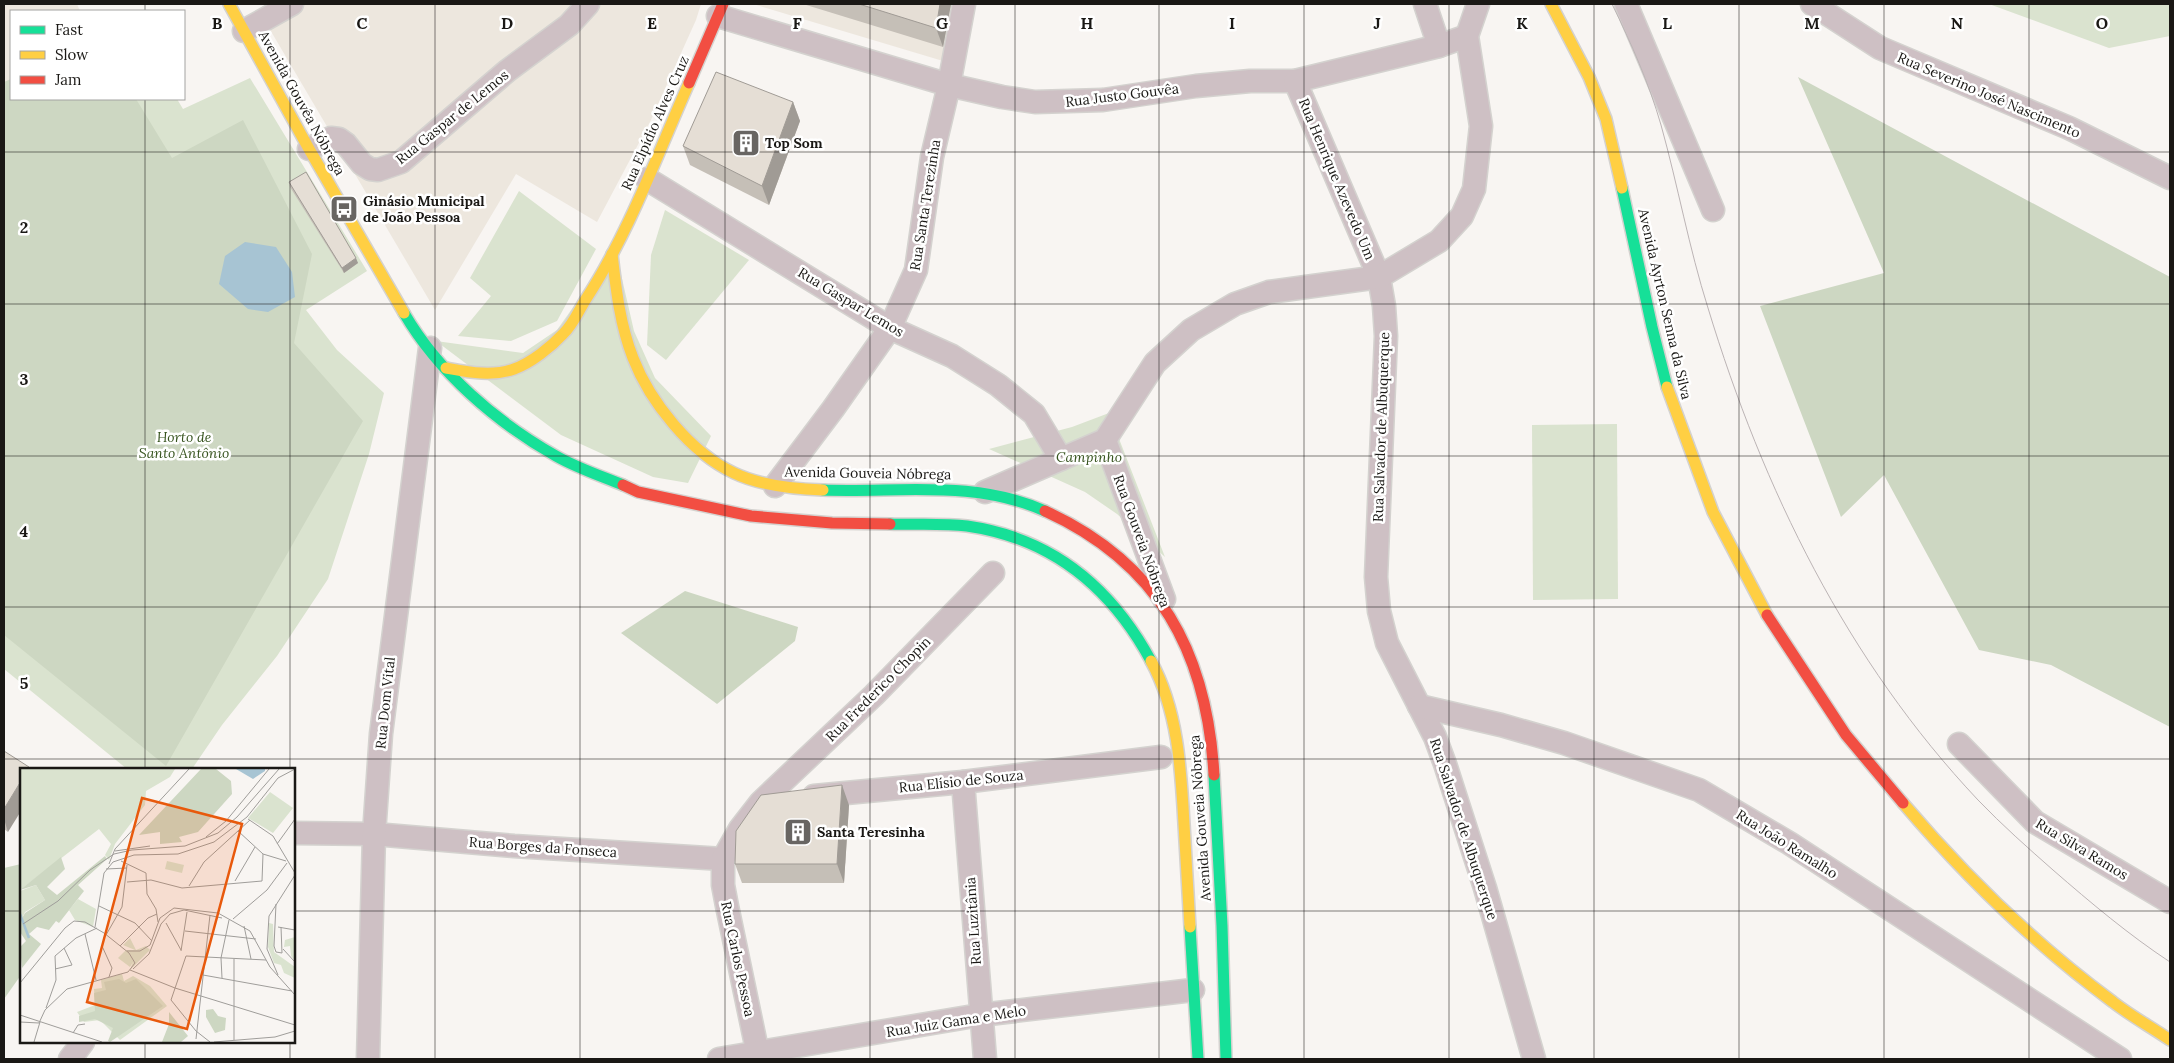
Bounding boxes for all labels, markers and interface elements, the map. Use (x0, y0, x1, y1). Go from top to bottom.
legend (10, 10, 185, 100)
text: B (212, 13, 223, 33)
text: C (356, 13, 368, 33)
text: D (501, 13, 513, 33)
text: E (647, 13, 657, 33)
text: F (792, 13, 802, 33)
text: G (936, 13, 948, 33)
text: H (1081, 13, 1094, 33)
text: I (1229, 13, 1235, 33)
text: J (1373, 13, 1381, 33)
text: K (1516, 13, 1528, 33)
text: L (1662, 13, 1672, 33)
text: M (1804, 13, 1820, 33)
text: N (1951, 13, 1963, 33)
text: O (2096, 13, 2108, 33)
text: Fast (55, 20, 83, 39)
street label: Avenida Gouvêa Nóbrega (254, 27, 349, 179)
text: Slow (55, 45, 88, 64)
street label: Rua Severino José Nascimento (1895, 48, 2083, 142)
street label: Rua Elpídio Alves Cruz (617, 53, 693, 193)
street label: Rua Gaspar de Lemos (392, 66, 512, 168)
text: Jam (54, 70, 82, 89)
street label: Rua Justo Gouvêa (1064, 79, 1180, 111)
street label: Rua Henrique Azevedo Um (1295, 95, 1379, 263)
building icon: Top Som (731, 128, 761, 158)
place label: Top Som (765, 134, 823, 152)
street label: Rua Santa Terezinha (906, 138, 944, 272)
place label: Ginásio Municipal de João Pessoa (363, 192, 485, 226)
bus stop icon: Ginásio Municipal de João Pessoa (329, 194, 359, 224)
street label: Avenida Ayrton Senna da Silva (1634, 206, 1696, 401)
text: 2 (20, 217, 28, 237)
street label: Rua Gaspar Lemos (795, 263, 907, 341)
street label: Rua Salvador de Albuquerque (1369, 331, 1393, 522)
text: 3 (20, 369, 29, 389)
park label: Horto de Santo Antônio (139, 428, 229, 462)
park label: Campinho (1056, 448, 1122, 466)
street label: Avenida Gouveia Nóbrega (783, 463, 952, 483)
street label: Rua Gouveia Nóbrega (1110, 472, 1174, 610)
text: 4 (20, 521, 29, 541)
street label: Rua Frederico Chopin (822, 632, 935, 745)
street label: Rua Dom Vital (371, 656, 399, 750)
text: 5 (20, 673, 29, 693)
street label: Avenida Gouveia Nóbrega (1185, 734, 1215, 903)
street label: Rua Salvador de Albuquerque (1426, 736, 1502, 923)
street label: Rua Elísio de Souza (898, 765, 1024, 797)
inset map (20, 768, 295, 1043)
street label: Rua João Ramalho (1733, 805, 1841, 883)
street label: Rua Silva Ramos (2033, 814, 2131, 884)
building icon: Santa Teresinha (783, 817, 813, 847)
place label: Santa Teresinha (817, 823, 925, 841)
street label: Rua Borges da Fonseca (468, 833, 618, 861)
street label: Rua Luzitânia (961, 876, 985, 966)
street label: Rua Carlos Pessoa (717, 900, 759, 1018)
street label: Rua Juiz Gama e Melo (885, 1001, 1027, 1041)

